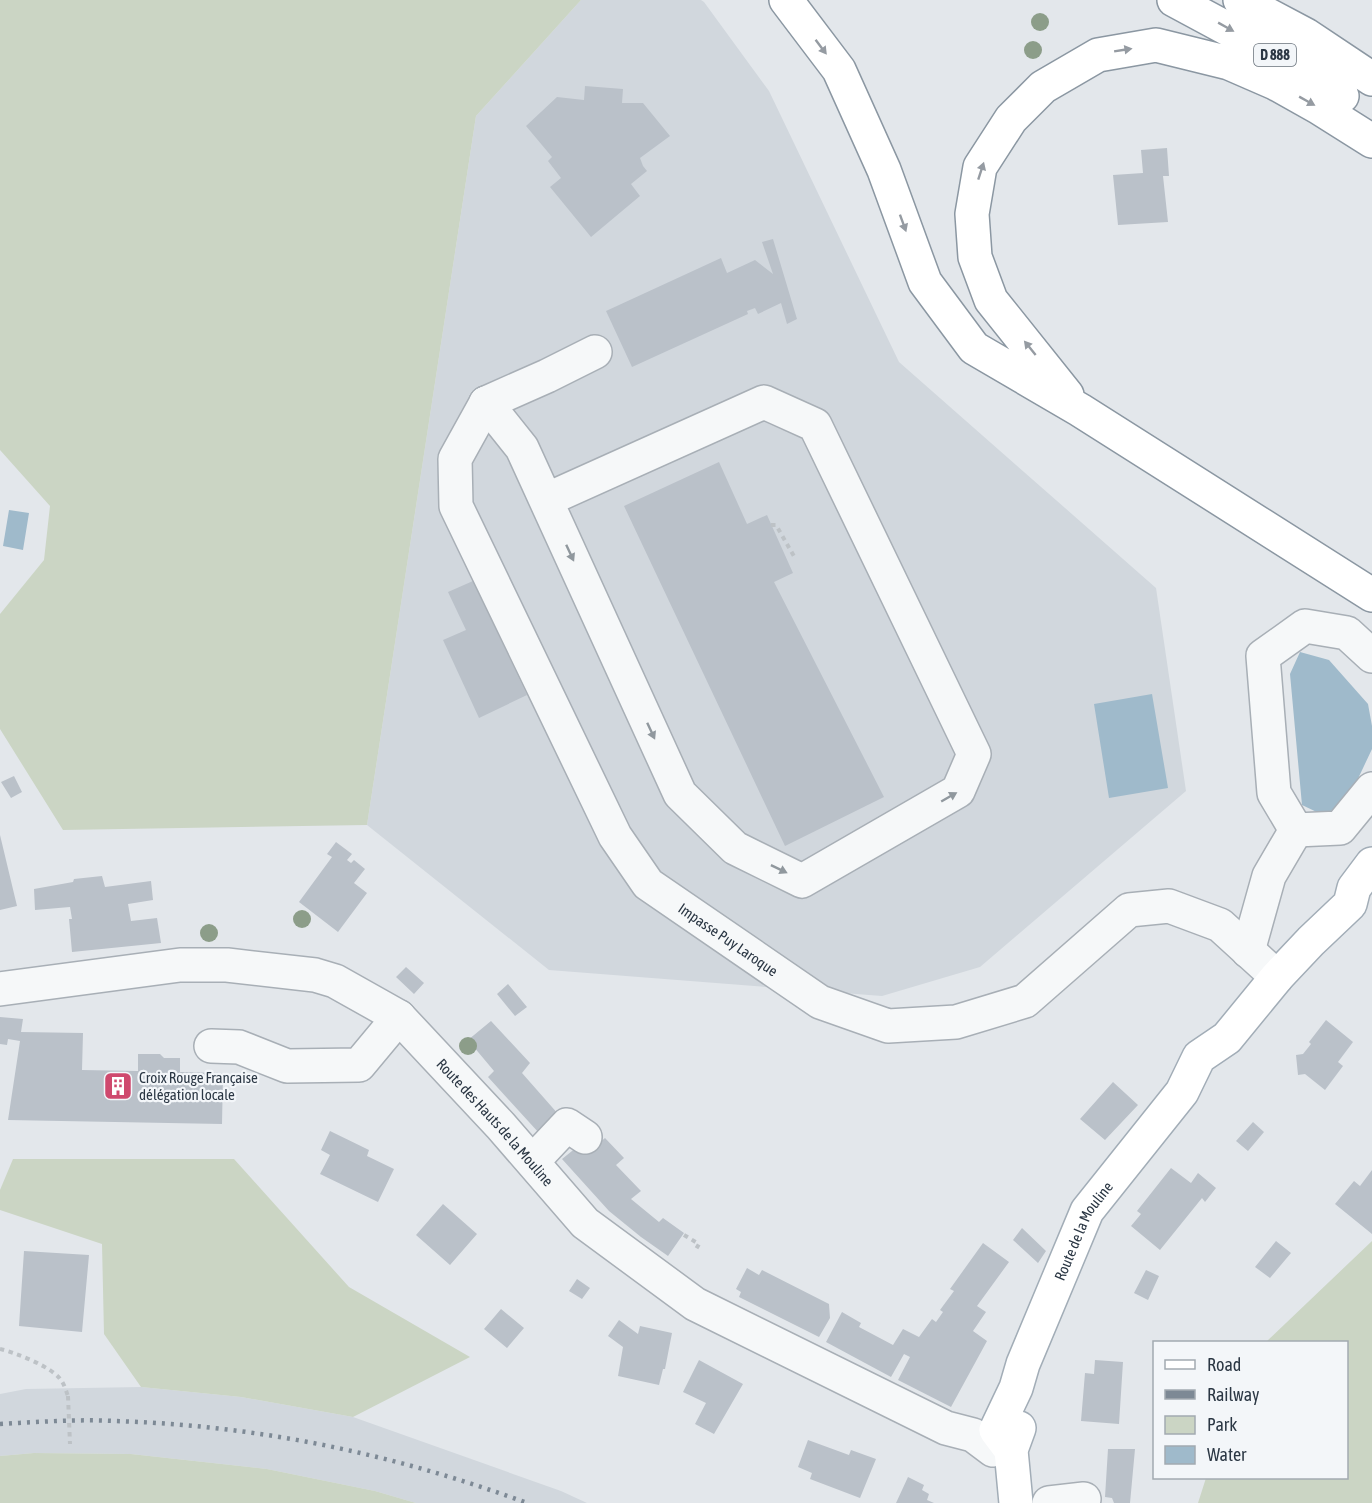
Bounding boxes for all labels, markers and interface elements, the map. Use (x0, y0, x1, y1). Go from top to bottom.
one-way arrow (1218, 22, 1235, 32)
one-way arrow (815, 39, 827, 54)
road number: D 888 (1254, 44, 1296, 66)
one-way arrow (1114, 46, 1133, 55)
one-way arrow (1299, 96, 1316, 106)
one-way arrow (977, 162, 986, 180)
one-way arrow (899, 214, 909, 232)
one-way arrow (1024, 341, 1037, 356)
one-way arrow (566, 545, 575, 562)
one-way arrow (647, 722, 656, 739)
one-way arrow (941, 791, 957, 802)
one-way arrow (770, 865, 787, 874)
street label: Impasse Puy Laroque (675, 899, 781, 979)
street label: Route des Hauts de la Mouline (434, 1055, 557, 1189)
place label: Croix Rouge Française délégation locale (139, 1069, 258, 1103)
building icon: Croix Rouge Française délégation locale (102, 1070, 134, 1102)
street label: Route de la Mouline (1050, 1178, 1116, 1283)
legend (1153, 1341, 1348, 1479)
text: Road (1207, 1354, 1241, 1375)
text: Railway (1207, 1384, 1259, 1405)
text: Park (1207, 1414, 1237, 1435)
text: Water (1207, 1444, 1247, 1465)

